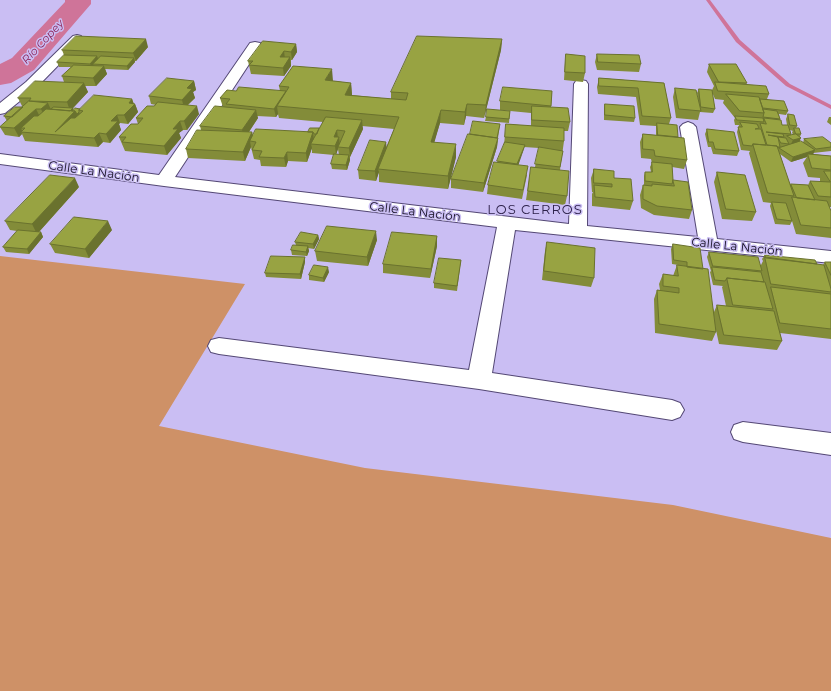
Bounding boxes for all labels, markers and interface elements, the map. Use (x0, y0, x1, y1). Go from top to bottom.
water label: Río Copey (19, 17, 67, 67)
street label: Calle La Nación (47, 158, 141, 186)
street label: Calle La Nación (368, 199, 462, 225)
district label: LOS CERROS (487, 202, 583, 218)
street label: Calle La Nación (691, 235, 783, 259)

